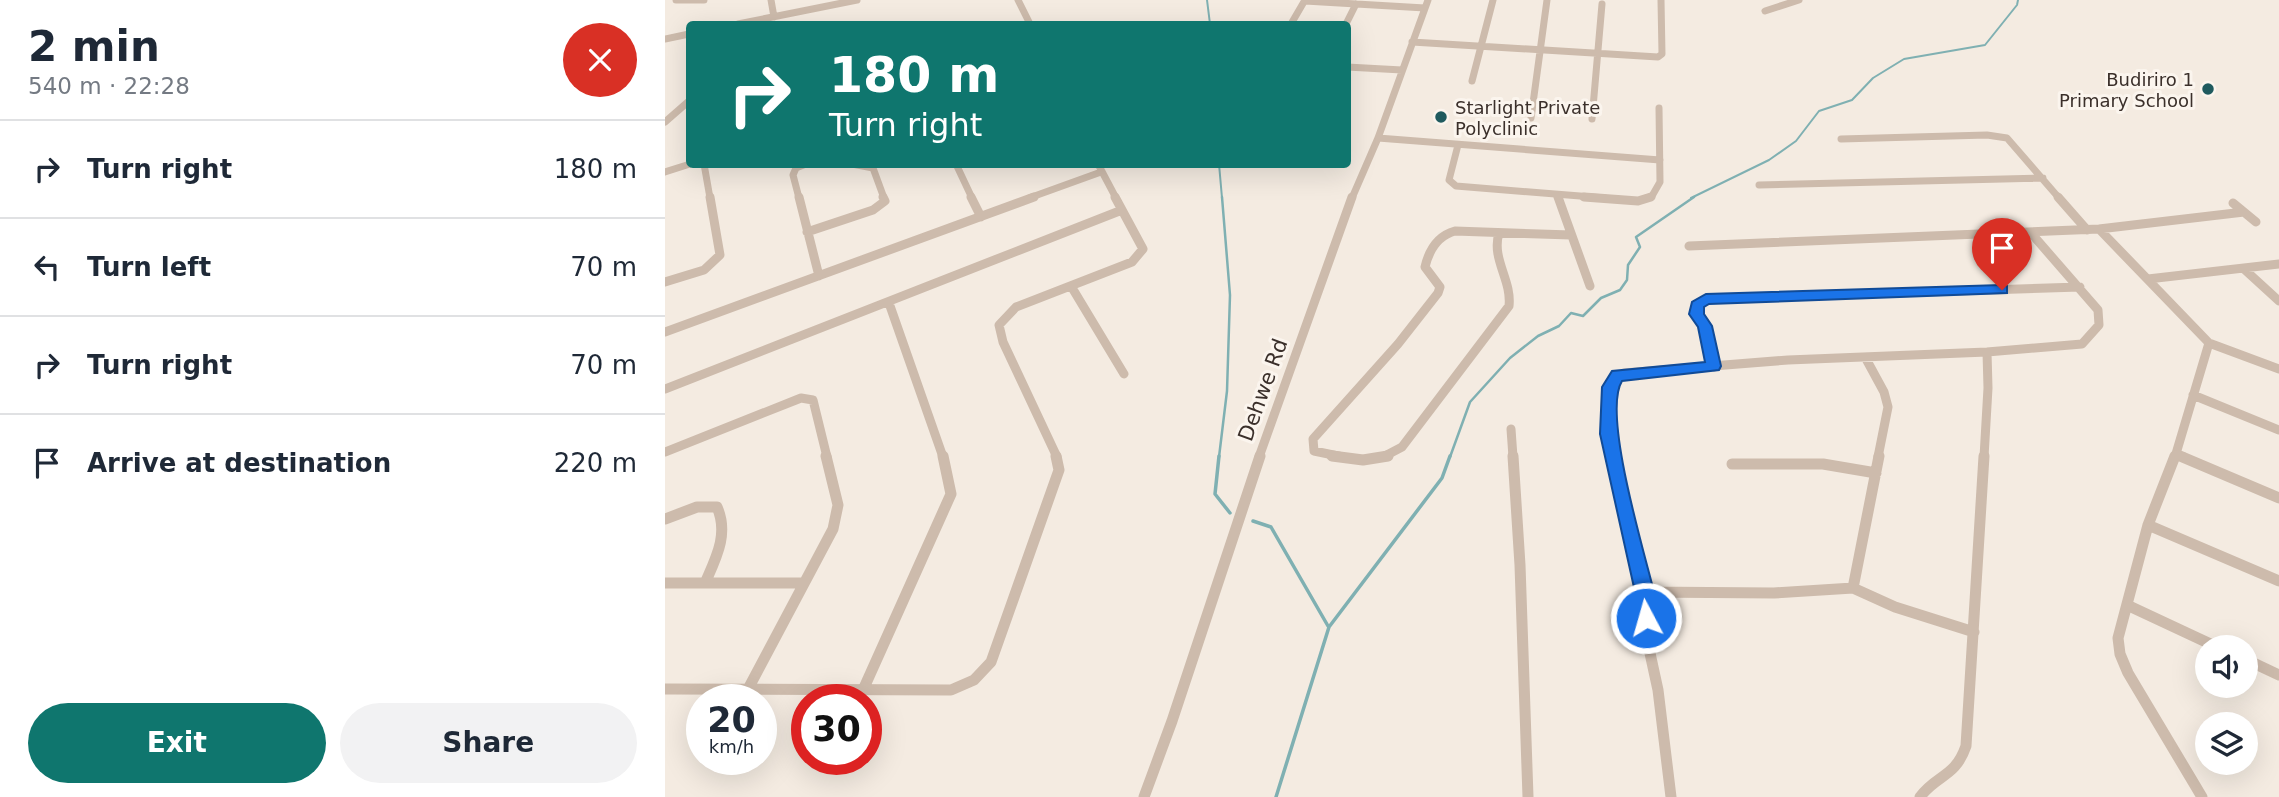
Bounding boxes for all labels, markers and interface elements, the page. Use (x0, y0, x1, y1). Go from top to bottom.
text: 2 min (28, 22, 160, 71)
button: close (563, 23, 637, 97)
text: 180 m (829, 47, 999, 104)
icon: right (714, 49, 805, 140)
place label: Budiriro 1 Primary School (2059, 69, 2194, 111)
text: 540 m · 22:28 (28, 73, 190, 99)
marker: Budiriro 1 Primary School (2200, 81, 2216, 97)
place label: Starlight Private Polyclinic (1455, 97, 1600, 139)
text: Turn right (829, 106, 982, 144)
marker: Starlight Private Polyclinic (1433, 109, 1449, 125)
icon: right (28, 150, 66, 188)
text: Turn right (87, 154, 232, 184)
text: 180 m (554, 154, 637, 184)
pin (1972, 218, 2032, 290)
icon: arrive (1983, 229, 2021, 267)
icon: left (28, 248, 66, 286)
text: Turn left (87, 252, 211, 282)
text: 70 m (570, 252, 637, 282)
street label: Dehwe Rd (1233, 336, 1293, 444)
icon: right (28, 346, 66, 384)
text: Turn right (87, 350, 232, 380)
text: 70 m (570, 350, 637, 380)
icon: arrive (28, 444, 66, 482)
text: Arrive at destination (87, 448, 391, 478)
text: 220 m (554, 448, 637, 478)
position arrow (1609, 581, 1683, 655)
map controls (2195, 635, 2258, 775)
button: sound (2195, 635, 2258, 698)
speed limit sign: 30 (791, 684, 882, 775)
text: 20 (707, 700, 756, 740)
button: Exit (28, 703, 326, 783)
button: Share (340, 703, 637, 783)
button: layers (2195, 712, 2258, 775)
text: km/h (709, 736, 754, 757)

